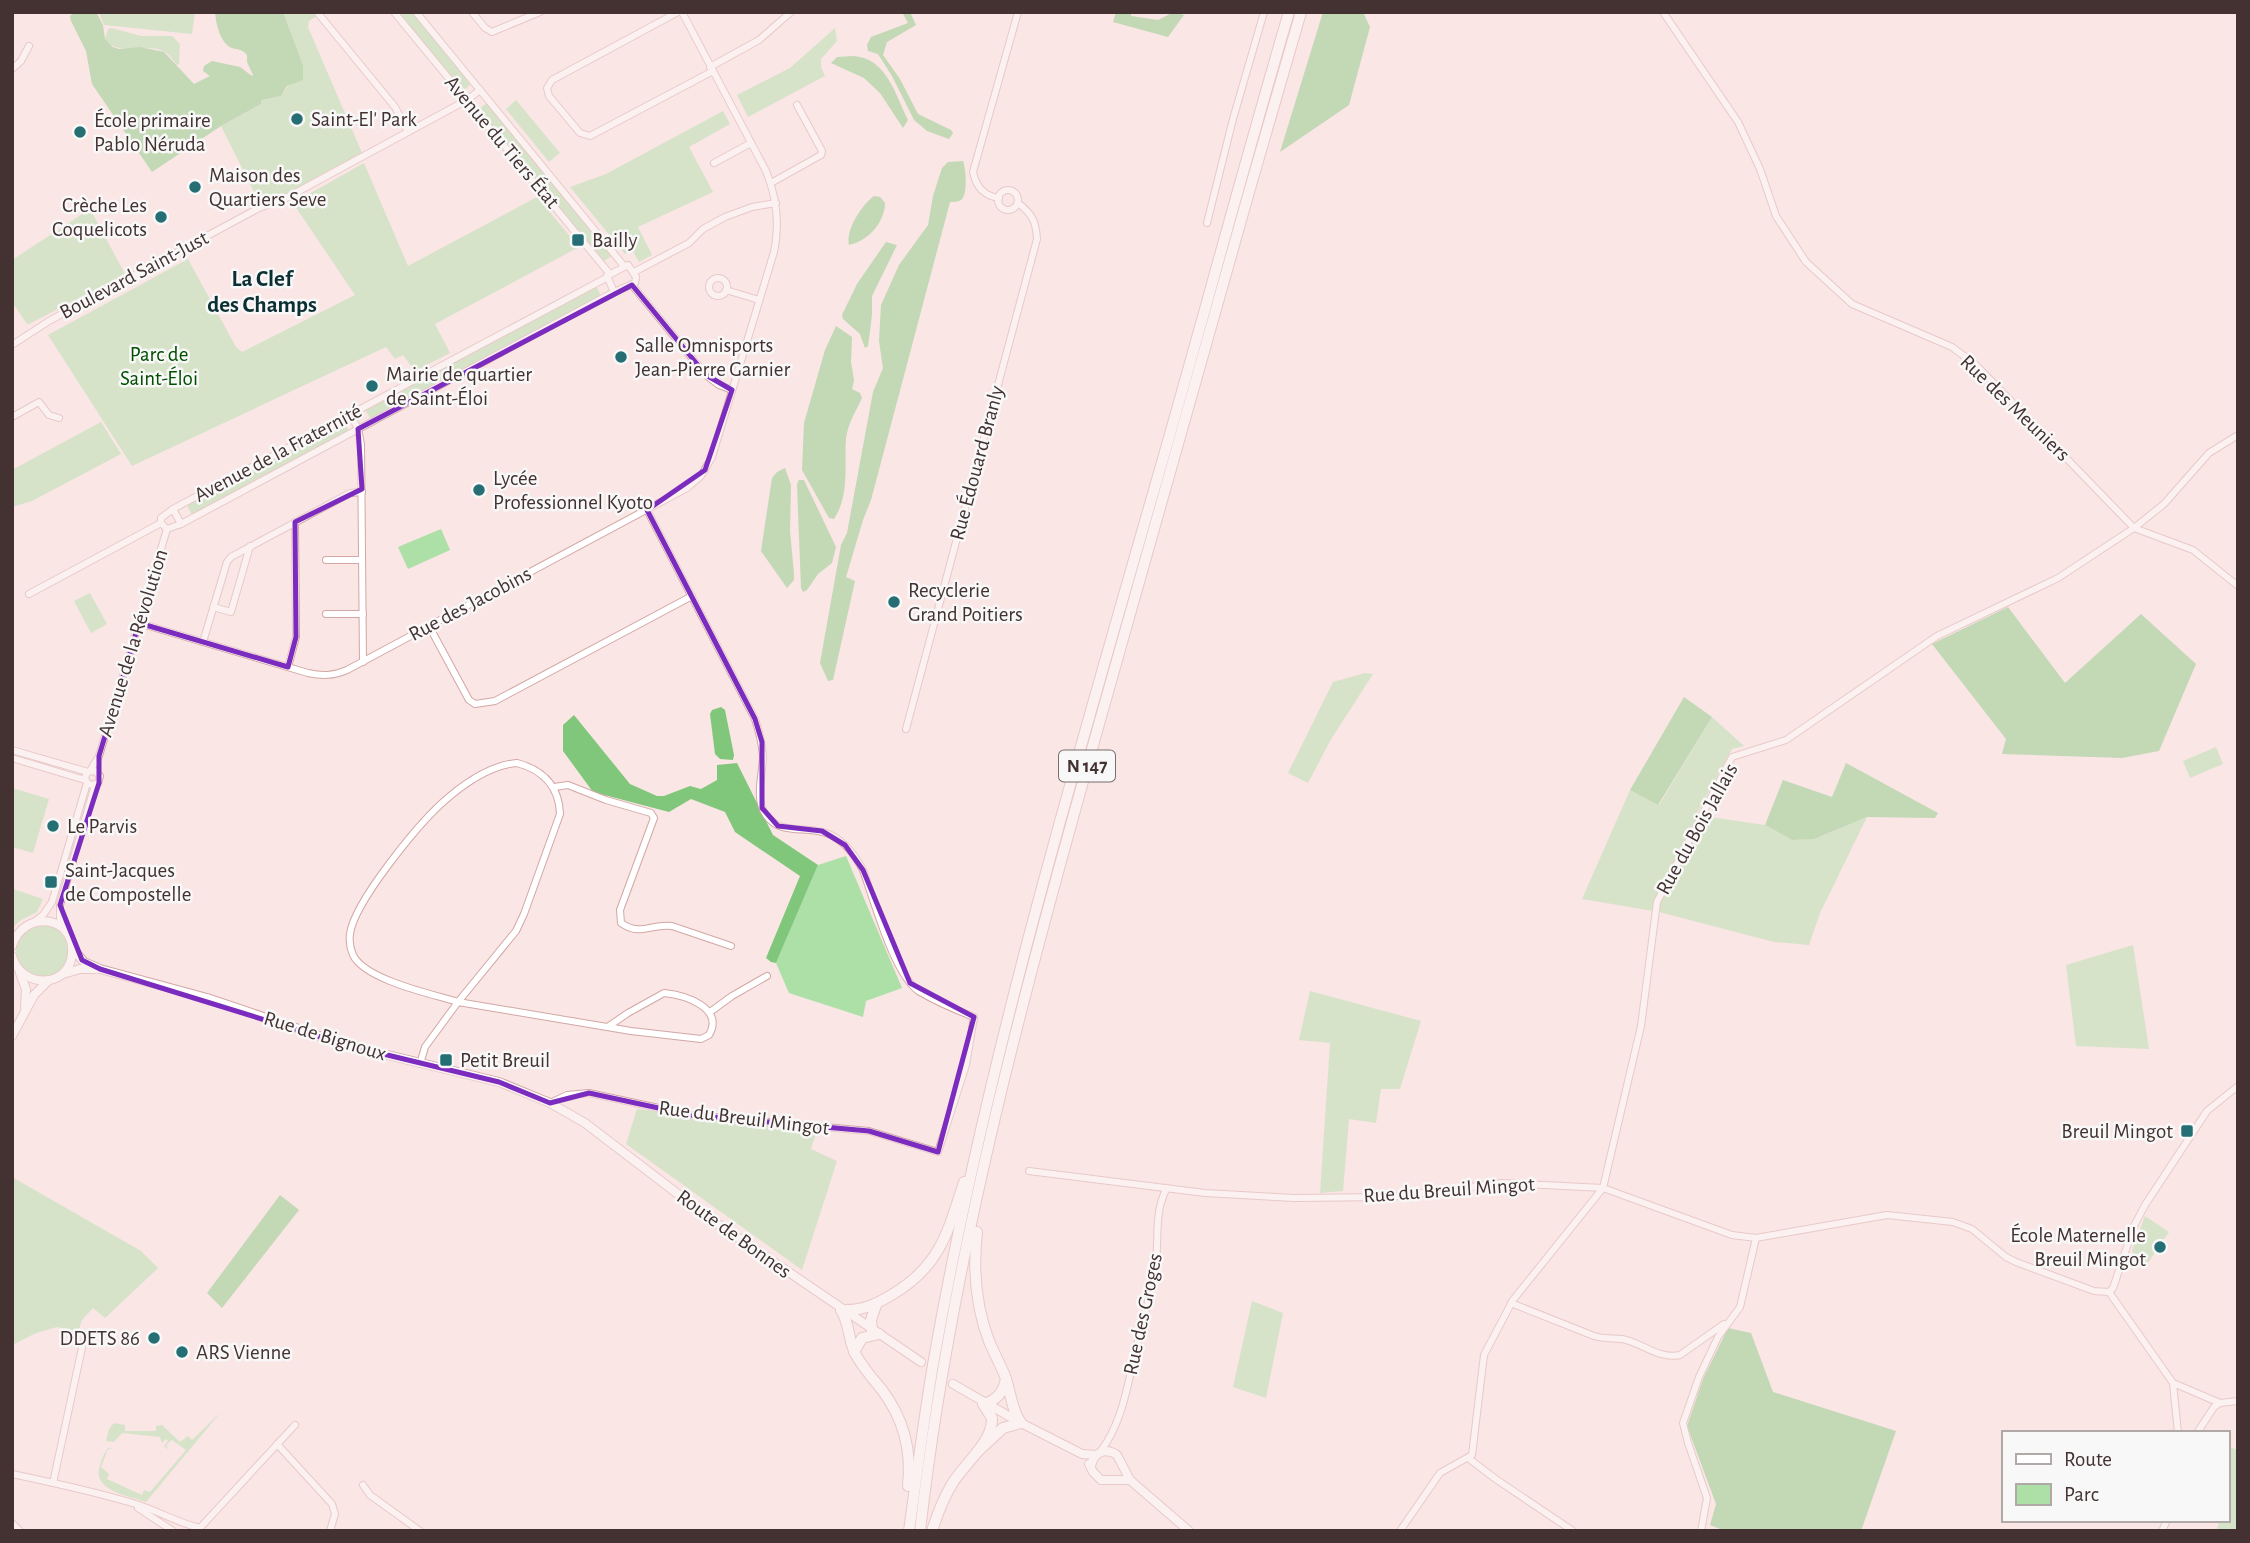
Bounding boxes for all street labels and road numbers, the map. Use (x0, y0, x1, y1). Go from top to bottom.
street label: Avenue du Tiers État (441, 71, 565, 212)
street label: Boulevard Saint-Just (56, 227, 212, 323)
street label: Rue des Meuniers (1956, 351, 2074, 465)
street label: Rue Édouard Branly (944, 383, 1008, 543)
street label: Avenue de la Fraternité (191, 400, 365, 506)
street label: Avenue de la Révolution (94, 547, 172, 739)
street label: Rue des Jacobins (405, 563, 535, 645)
road number: N 147 (1059, 750, 1115, 782)
street label: Rue du Bois Jallais (1652, 760, 1742, 898)
street label: Rue de Bignoux (261, 1007, 389, 1065)
street label: Rue du Breuil Mingot (657, 1097, 831, 1139)
street label: Rue du Breuil Mingot (1363, 1174, 1536, 1206)
street label: Route de Bonnes (673, 1186, 795, 1282)
street label: Rue des Groges (1120, 1251, 1166, 1377)

